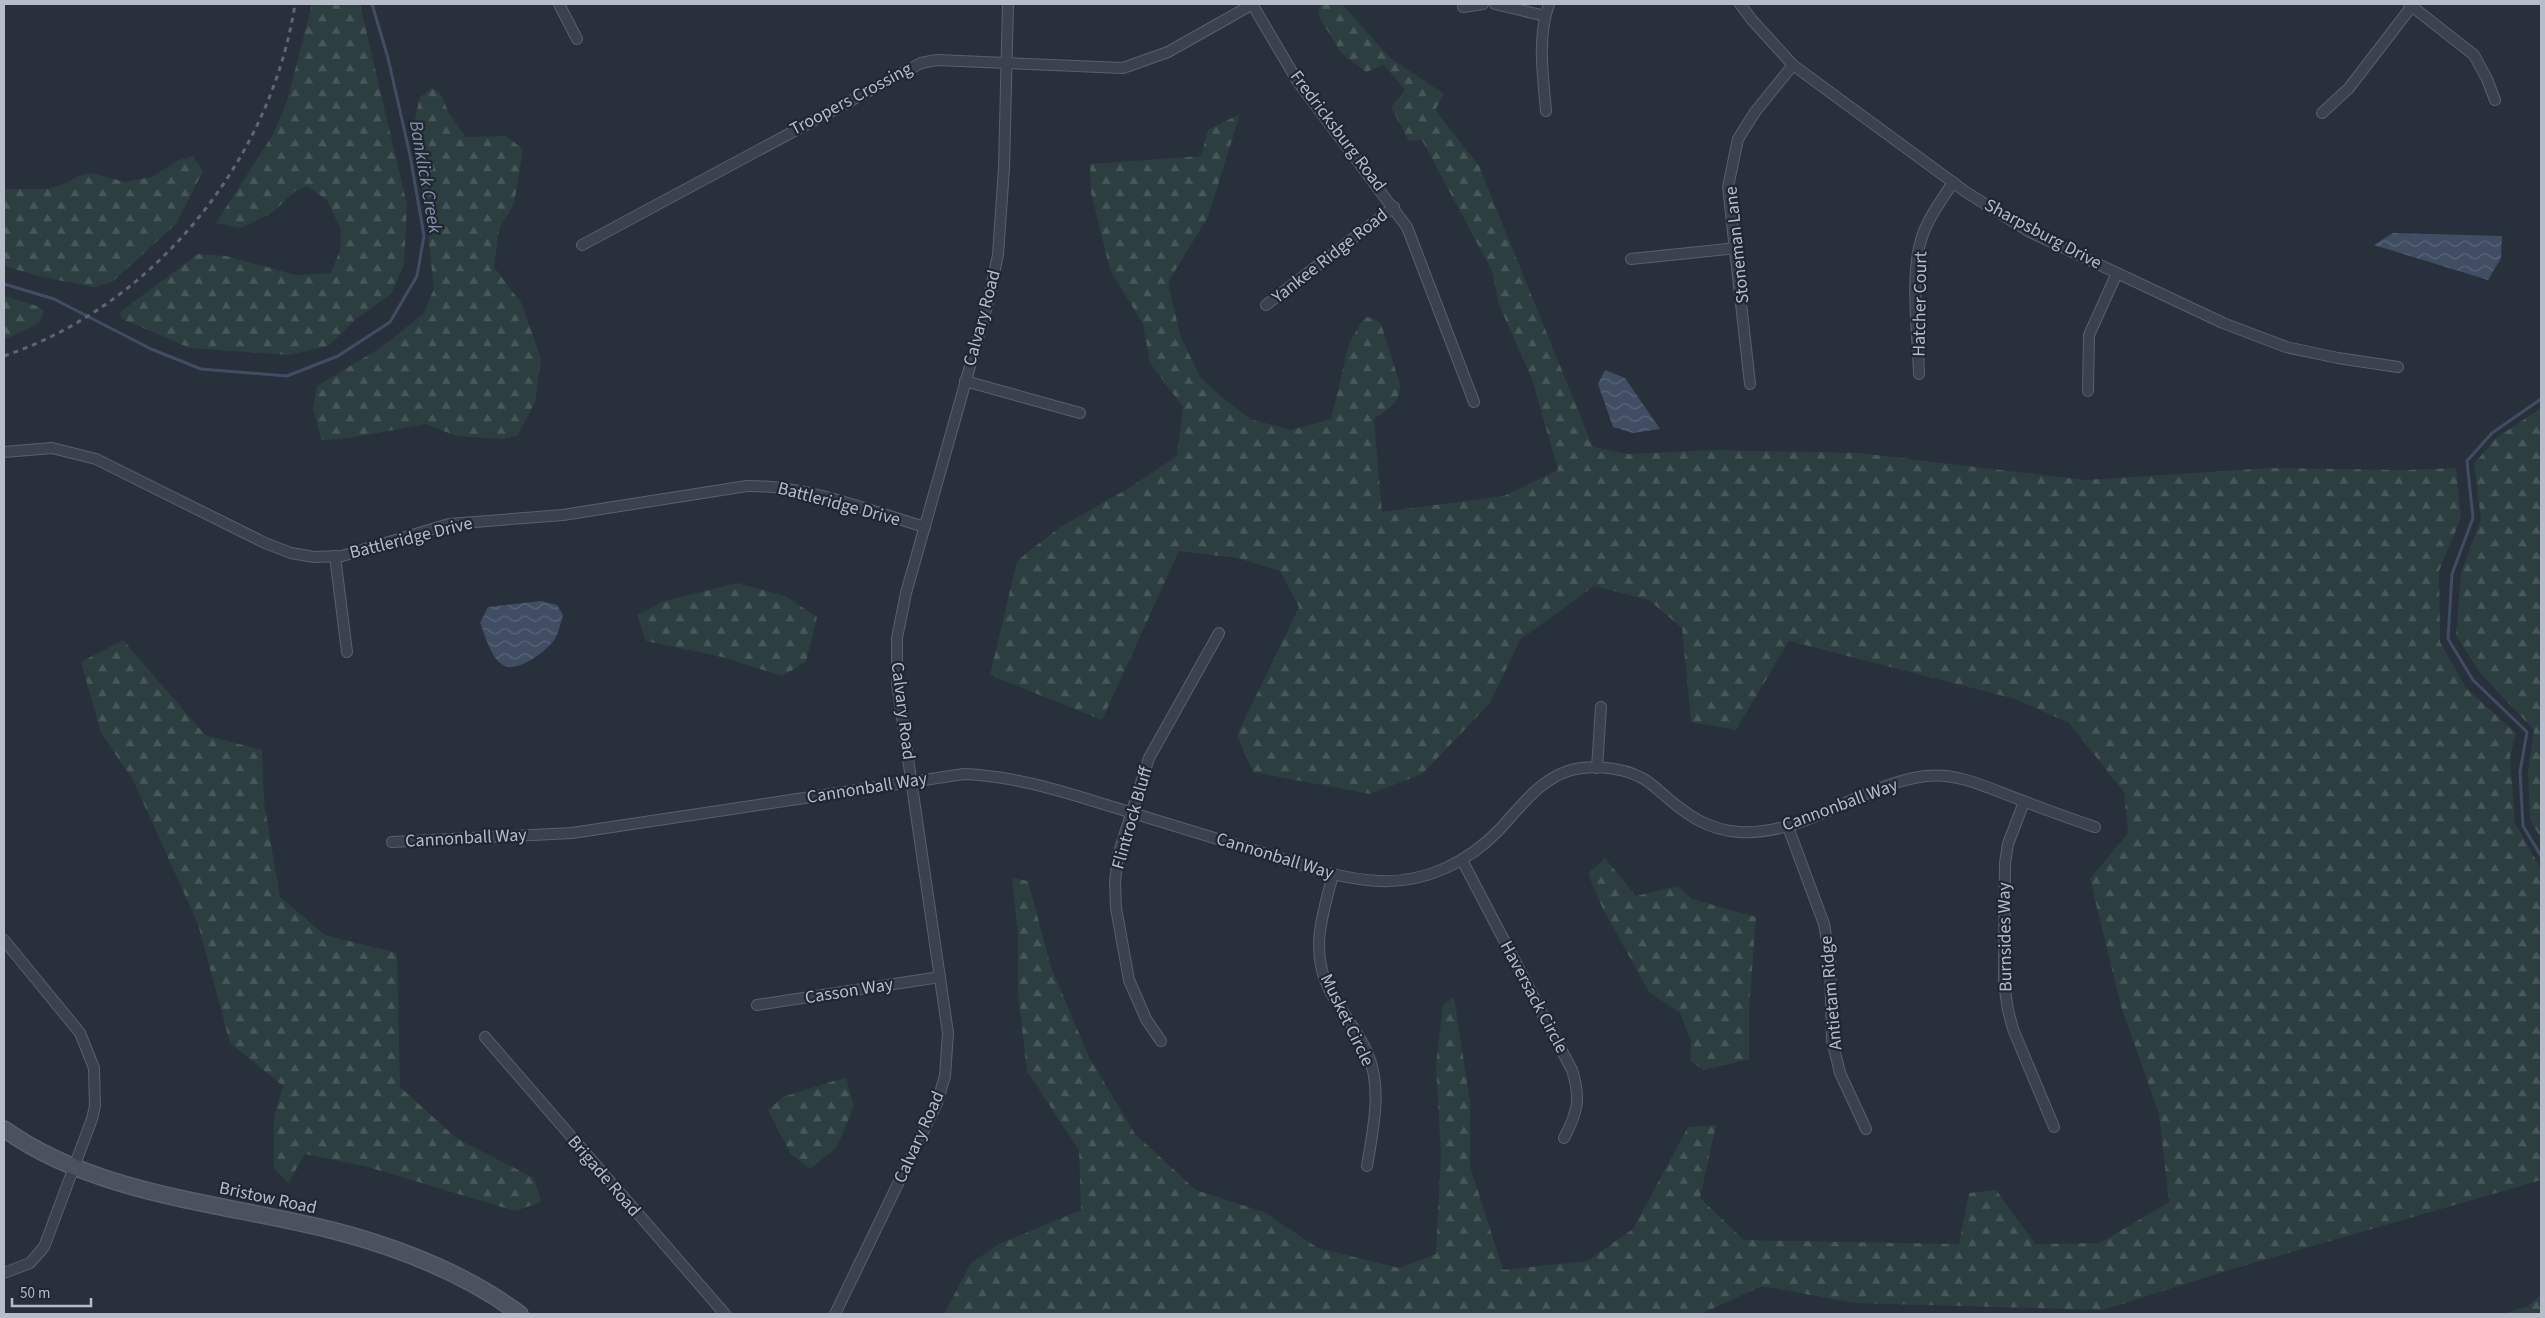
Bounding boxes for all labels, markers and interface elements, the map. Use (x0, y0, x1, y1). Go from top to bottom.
street label: Troopers Crossing (785, 56, 917, 142)
street label: Fredricksburg Road (1284, 65, 1392, 197)
water label: Banklick Creek (402, 118, 448, 237)
street label: Stoneman Lane (1718, 185, 1756, 305)
street label: Sharpsburg Drive (1980, 193, 2106, 276)
street label: Yankee Ridge Road (1266, 203, 1393, 310)
street label: Hatcher Court (1907, 251, 1933, 357)
street label: Calvary Road (957, 267, 1007, 369)
street label: Battleridge Drive (775, 476, 903, 532)
street label: Battleridge Drive (347, 511, 475, 565)
street label: Calvary Road (885, 661, 921, 761)
street label: Flintrock Bluff (1105, 763, 1159, 872)
street label: Cannonball Way (805, 766, 930, 810)
street label: Cannonball Way (1779, 772, 1902, 838)
street label: Cannonball Way (405, 822, 528, 854)
street label: Cannonball Way (1213, 826, 1337, 886)
street label: Burnsides Way (1992, 881, 2018, 992)
street label: Antietam Ridge (1814, 935, 1848, 1051)
street label: Haversack Circle (1494, 936, 1574, 1058)
street label: Musket Circle (1314, 970, 1380, 1070)
street label: Casson Way (803, 972, 895, 1010)
street label: Calvary Road (888, 1087, 950, 1187)
street label: Brigade Road (562, 1130, 646, 1222)
street label: Bristow Road (217, 1175, 319, 1221)
scale bar (12, 1276, 91, 1308)
text: 50 m (20, 1283, 50, 1304)

